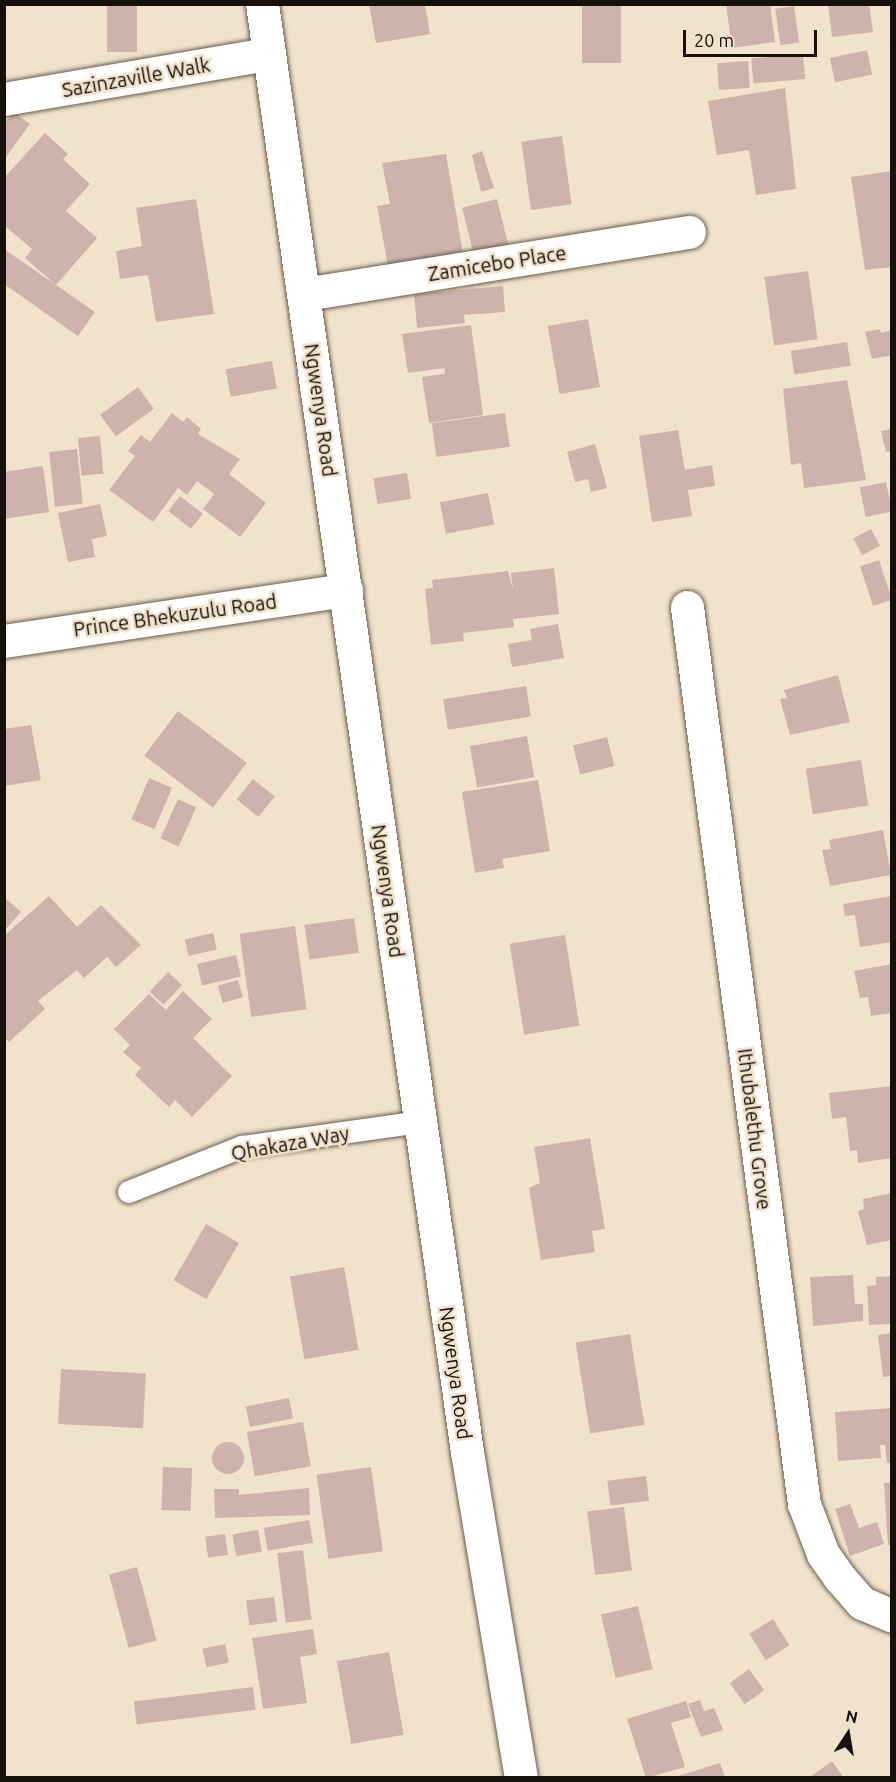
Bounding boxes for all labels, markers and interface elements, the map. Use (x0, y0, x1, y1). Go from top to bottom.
scale bar (686, 18, 820, 56)
text: 20 m (694, 30, 734, 50)
street label: Sazinzaville Walk (60, 52, 212, 102)
street label: Zamicebo Place (426, 240, 568, 286)
street label: Ngwenya Road (300, 342, 342, 478)
street label: Prince Bhekuzulu Road (72, 589, 278, 641)
street label: Ngwenya Road (367, 823, 409, 959)
street label: Ithubalethu Grove (733, 1047, 777, 1211)
street label: Qhakaza Way (229, 1121, 351, 1165)
street label: Ngwenya Road (435, 1305, 477, 1441)
north arrow (818, 1704, 878, 1764)
text: N (844, 1706, 859, 1726)

